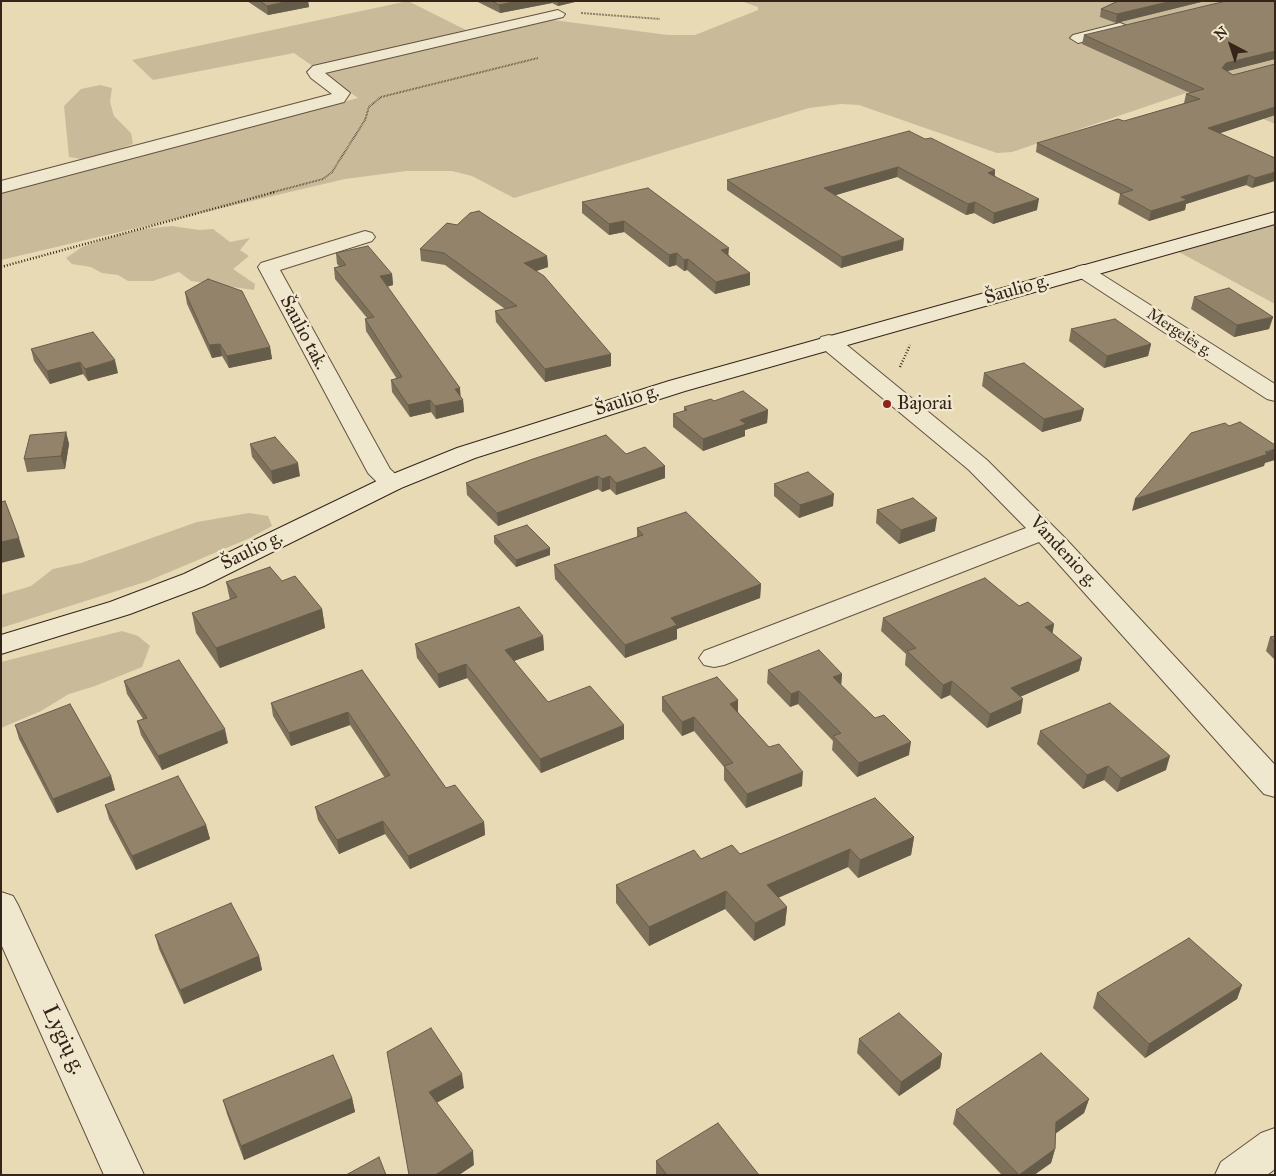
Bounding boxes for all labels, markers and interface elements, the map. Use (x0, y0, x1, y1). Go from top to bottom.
north arrow (1206, 20, 1256, 70)
text: N (1211, 23, 1231, 43)
street label: Šaulio g. (982, 270, 1052, 310)
street label: Šaulio tak. (274, 292, 332, 374)
street label: Mergelės g. (1143, 305, 1215, 361)
street label: Šaulio g. (592, 380, 662, 422)
place label: Bajorai (897, 393, 952, 415)
marker: Bajorai (881, 398, 893, 410)
street label: Vandenio g. (1024, 511, 1102, 593)
street label: Šaulio g. (217, 526, 287, 576)
street label: Lygių g. (35, 1001, 91, 1079)

